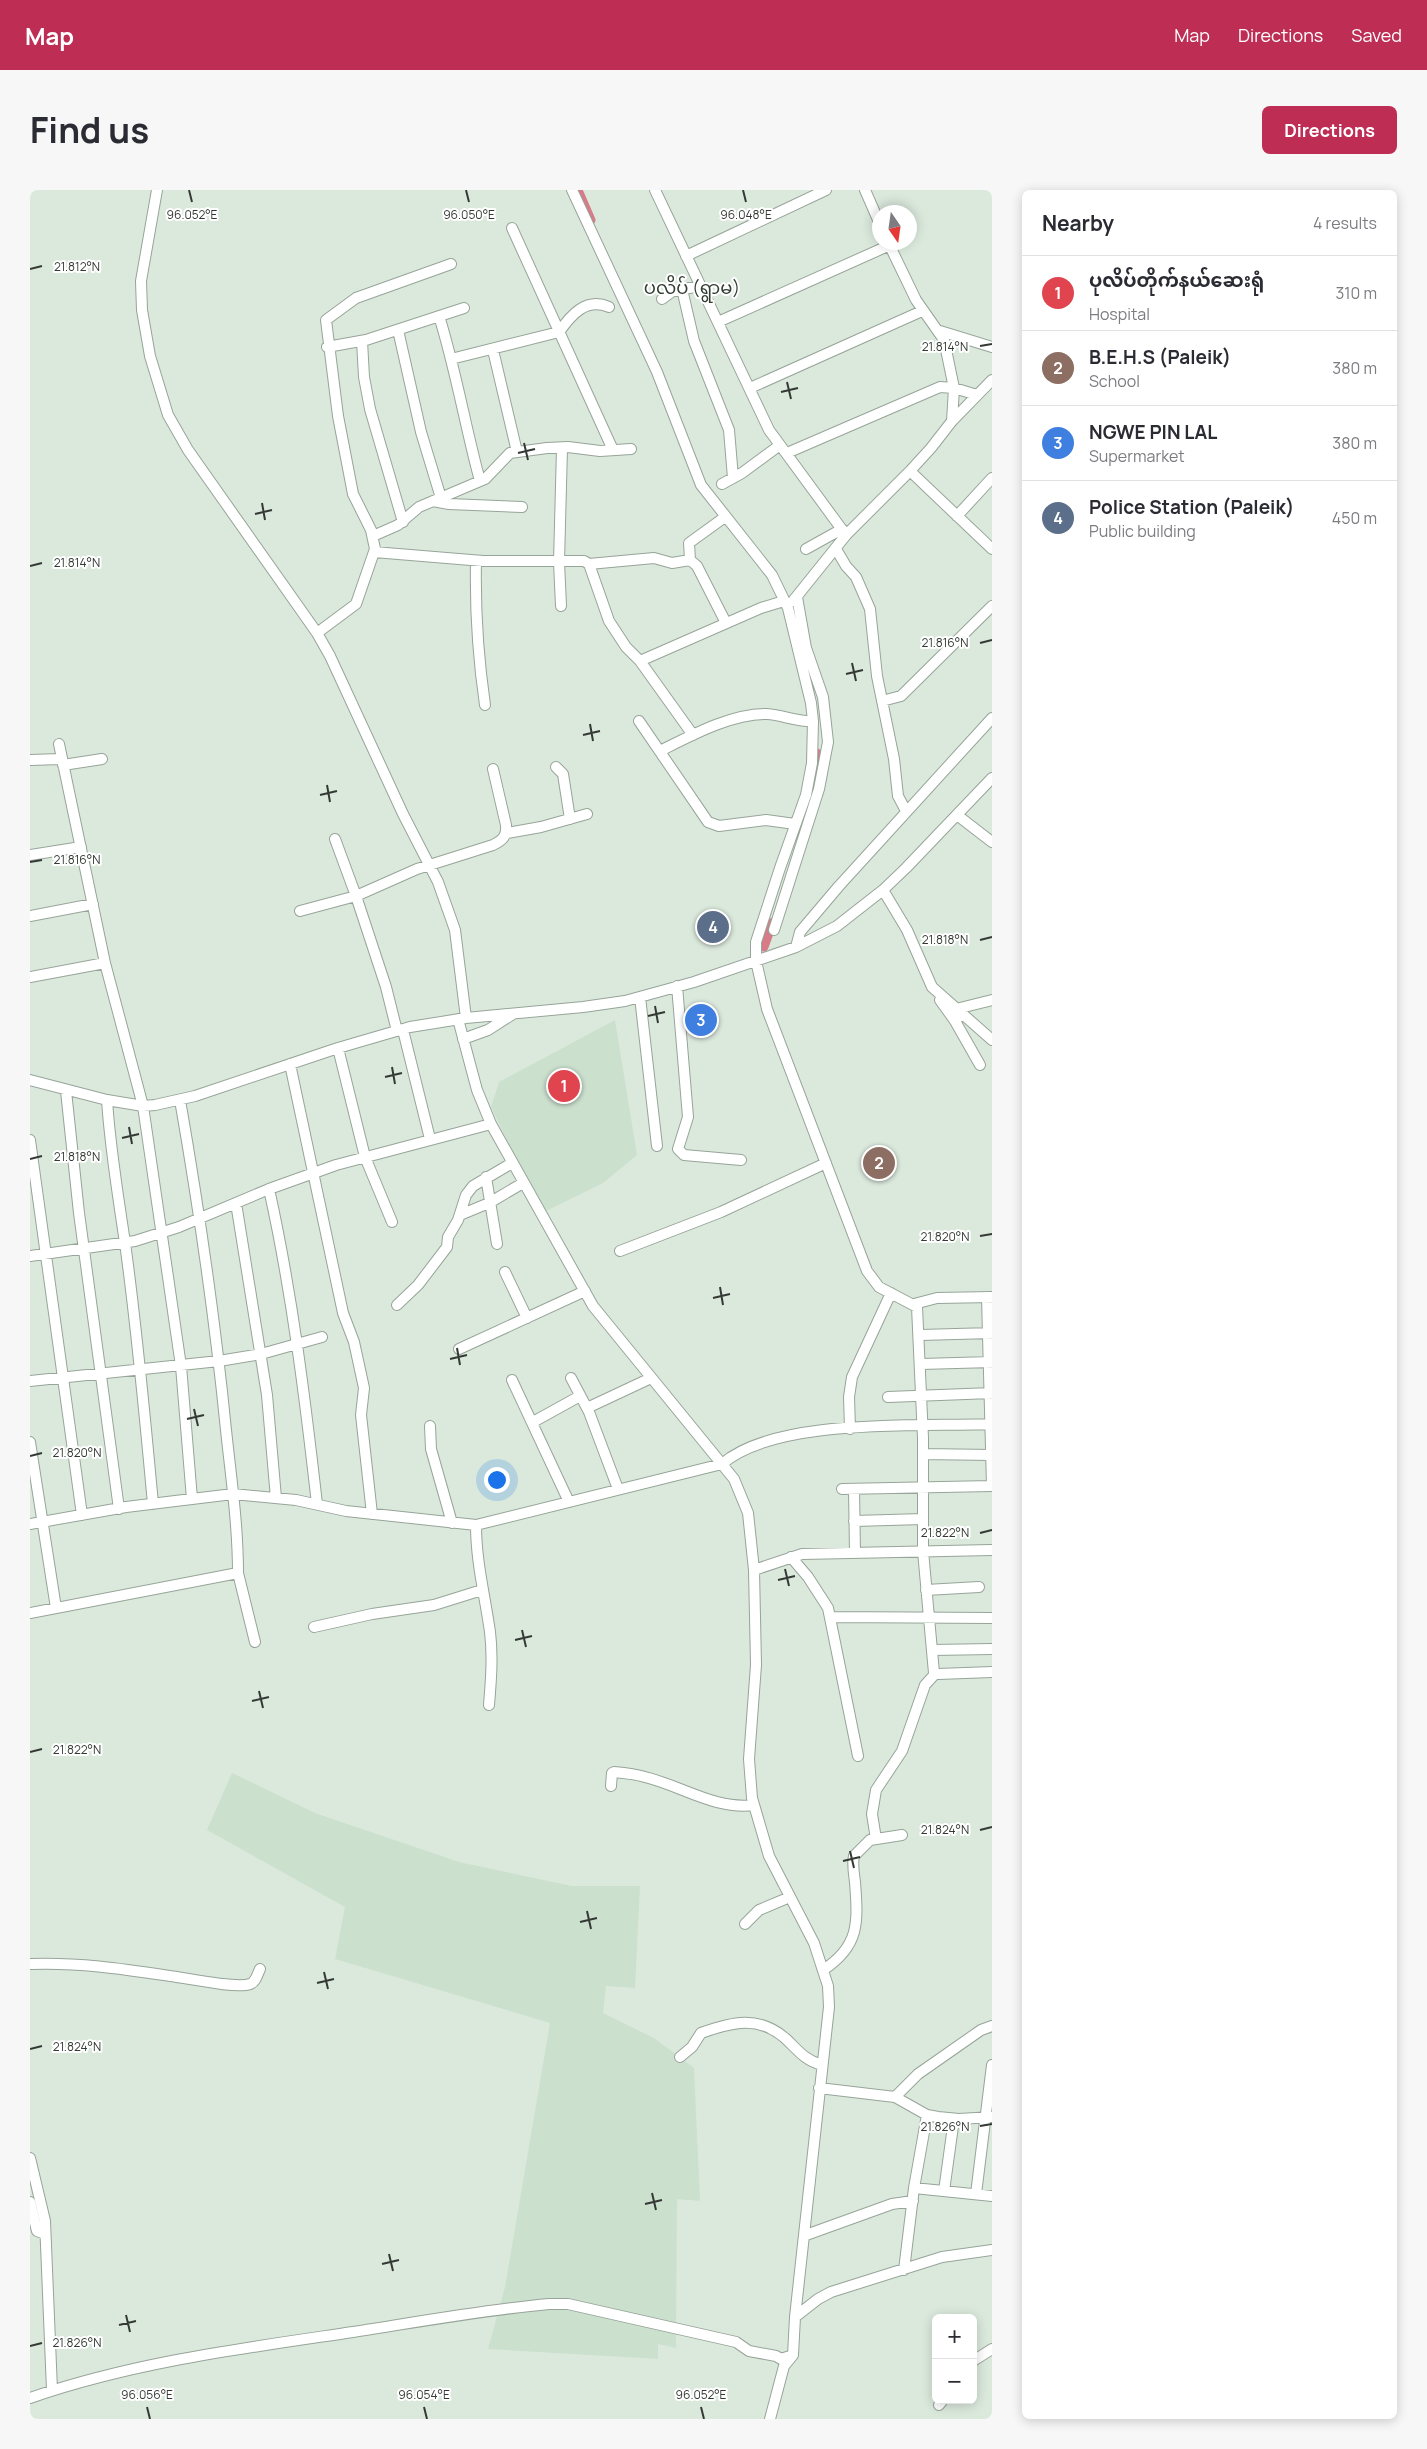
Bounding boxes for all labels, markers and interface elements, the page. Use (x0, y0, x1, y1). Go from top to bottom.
text: Map (25, 19, 74, 52)
text: Map (1174, 23, 1210, 47)
text: Directions (1238, 23, 1323, 47)
text: Saved (1351, 23, 1402, 47)
text: Find us (30, 106, 149, 154)
button: Directions (1262, 106, 1397, 154)
north arrow (872, 205, 917, 250)
text: 96.052°E (167, 206, 218, 223)
text: 96.050°E (443, 206, 495, 223)
text: 96.048°E (720, 206, 772, 223)
text: Nearby (1042, 209, 1114, 237)
text: 4 results (1313, 212, 1377, 234)
text: 21.812°N (54, 258, 100, 275)
text: ပုလိပ်တိုက်နယ်ဆေးရုံ (1089, 267, 1264, 293)
district label: ပလိပ် (ရွာမ) (644, 274, 740, 303)
text: 1 (1054, 282, 1062, 304)
text: 310 m (1335, 282, 1377, 304)
text: Hospital (1089, 303, 1150, 325)
text: 21.814°N (922, 338, 968, 355)
text: B.E.H.S (Paleik) (1089, 344, 1231, 370)
text: 2 (1053, 357, 1063, 379)
text: 380 m (1332, 357, 1377, 379)
text: School (1089, 370, 1140, 392)
text: NGWE PIN LAL (1089, 419, 1217, 445)
text: 3 (1053, 432, 1063, 454)
text: 380 m (1332, 432, 1377, 454)
text: Supermarket (1089, 445, 1185, 467)
text: Police Station (Paleik) (1089, 494, 1294, 520)
text: 4 (1053, 507, 1063, 529)
text: 450 m (1332, 507, 1377, 529)
text: Public building (1089, 520, 1196, 542)
text: 21.814°N (54, 554, 100, 571)
text: 21.816°N (922, 634, 968, 651)
text: 21.816°N (54, 851, 100, 868)
pin: 4 (697, 908, 729, 946)
text: 21.818°N (922, 931, 968, 948)
pin: 3 (685, 1001, 717, 1039)
pin: 1 (548, 1067, 580, 1105)
pin: 2 (863, 1144, 895, 1182)
text: 21.818°N (54, 1148, 100, 1165)
text: 21.820°N (921, 1228, 969, 1245)
text: 21.820°N (53, 1444, 101, 1461)
your location (484, 1467, 510, 1493)
text: 21.822°N (921, 1524, 969, 1541)
text: 21.822°N (53, 1741, 101, 1758)
text: 21.824°N (921, 1821, 969, 1838)
text: 21.824°N (53, 2038, 101, 2055)
text: 21.826°N (921, 2118, 969, 2135)
map controls (932, 2314, 977, 2404)
button: + (932, 2314, 977, 2359)
text: 21.826°N (53, 2334, 101, 2351)
button: − (932, 2359, 977, 2404)
text: 96.056°E (121, 2386, 173, 2403)
text: 96.054°E (398, 2386, 450, 2403)
text: 96.052°E (676, 2386, 727, 2403)

